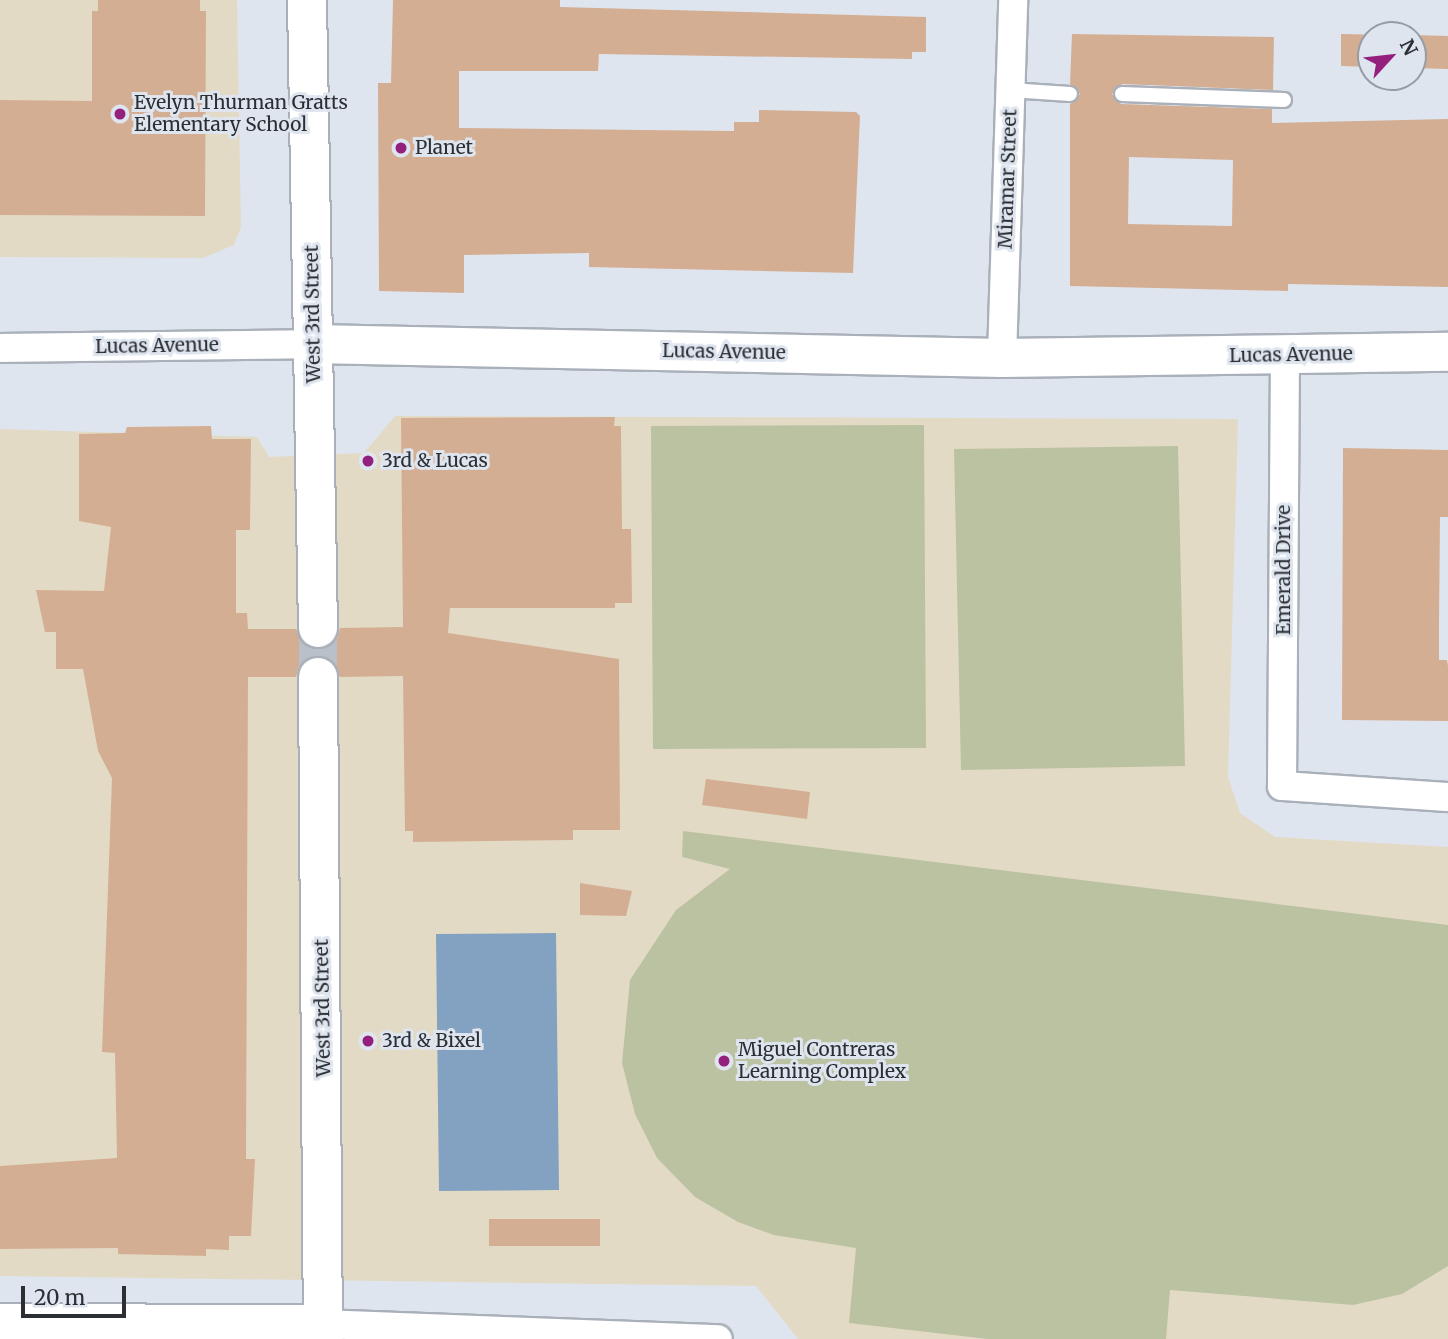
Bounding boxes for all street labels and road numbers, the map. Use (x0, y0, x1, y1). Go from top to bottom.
street label: Miramar Street (994, 109, 1022, 249)
street label: West 3rd Street (300, 245, 326, 383)
street label: Lucas Avenue (95, 334, 219, 358)
street label: Lucas Avenue (662, 340, 786, 364)
street label: Lucas Avenue (1229, 343, 1353, 367)
street label: Emerald Drive (1273, 505, 1295, 635)
street label: West 3rd Street (310, 939, 336, 1077)

